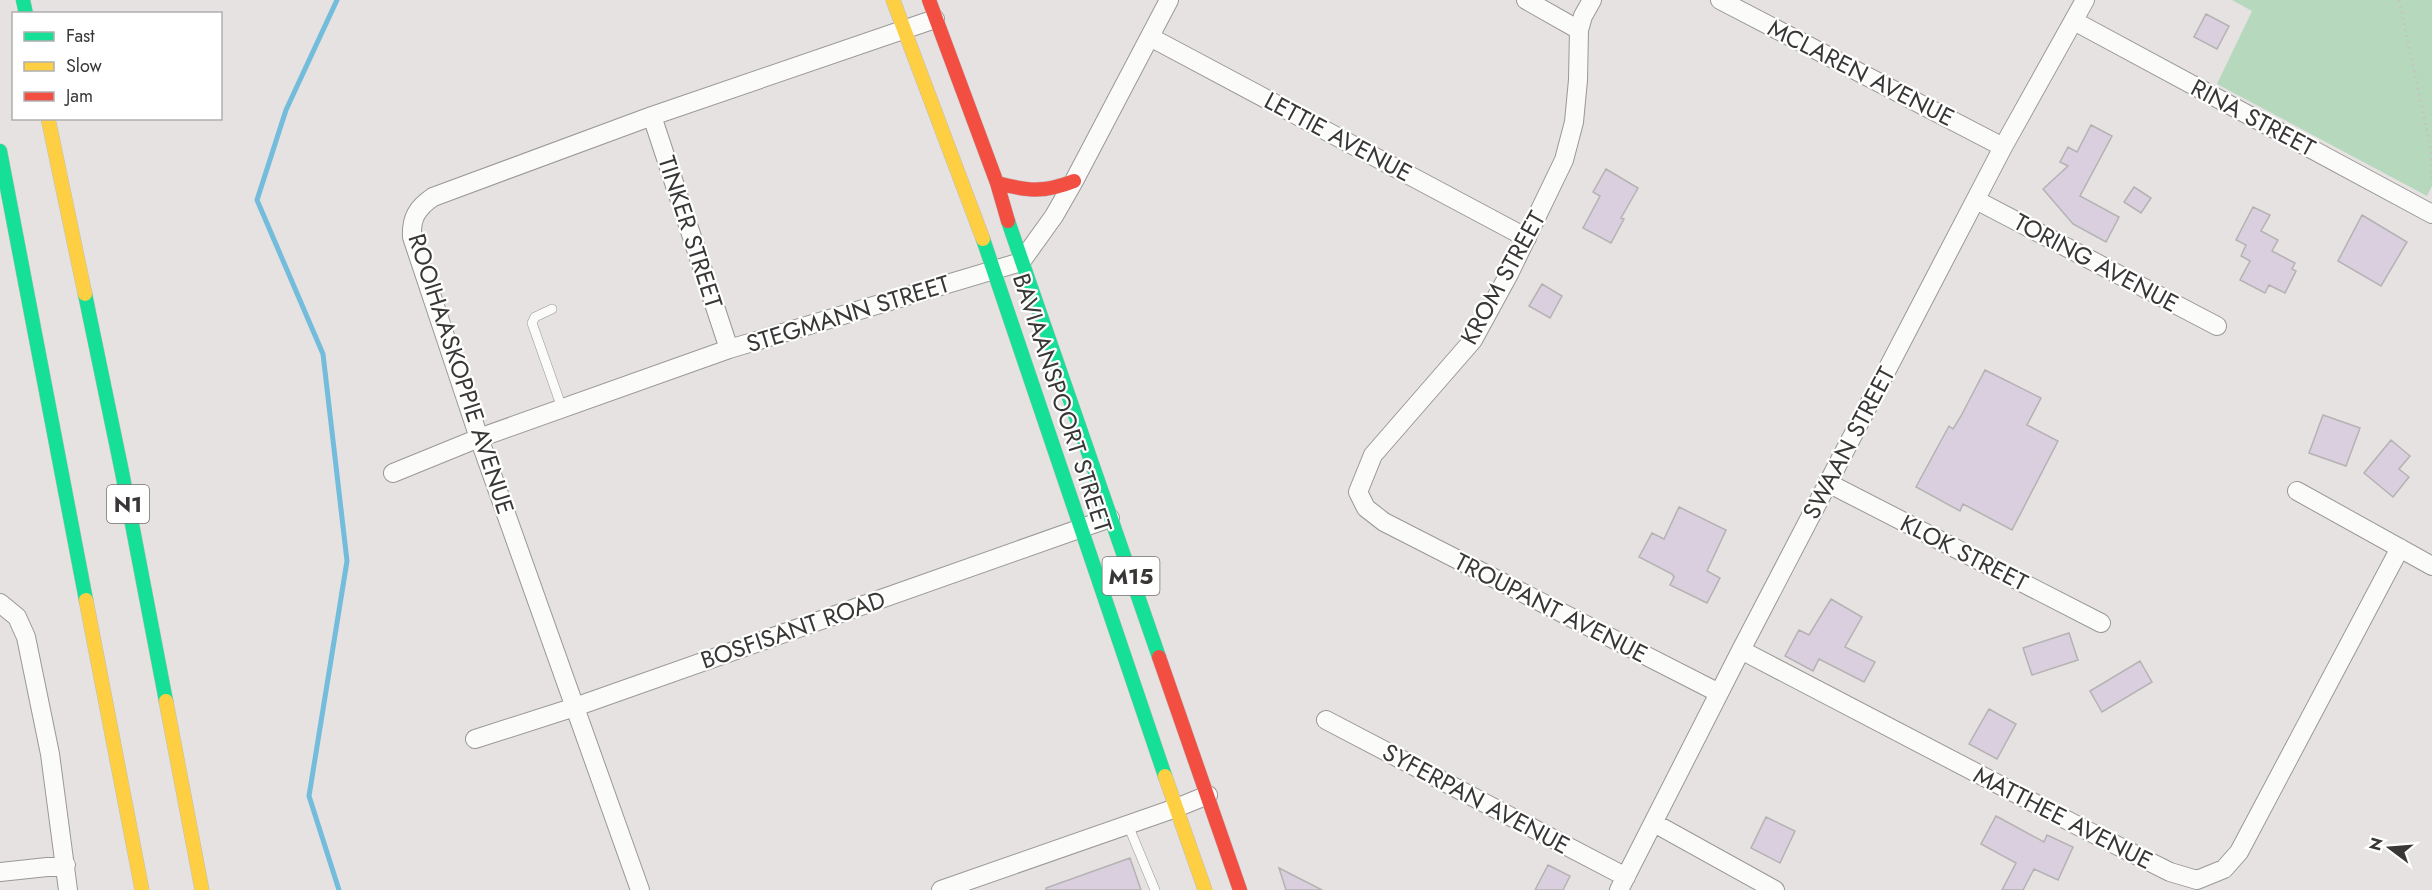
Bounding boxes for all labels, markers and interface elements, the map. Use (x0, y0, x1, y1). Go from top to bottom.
street label: MCLAREN AVENUE (1762, 10, 1960, 135)
legend (12, 12, 222, 120)
text: Fast (66, 23, 95, 49)
text: Slow (66, 53, 103, 79)
street label: RINA STREET (2185, 70, 2322, 165)
text: Jam (64, 83, 93, 109)
street label: LETTIE AVENUE (1258, 83, 1418, 190)
street label: TINKER STREET (649, 151, 732, 313)
street label: TORING AVENUE (2008, 204, 2185, 321)
street label: KROM STREET (1451, 205, 1554, 351)
street label: ROOIHAASKOPPIE AVENUE (400, 229, 523, 519)
street label: STEGMANN STREET (742, 266, 954, 361)
street label: BAVIAANSPOORT STREET (1004, 269, 1121, 537)
street label: SWAAN STREET (1794, 360, 1903, 525)
road number: N1 (107, 485, 149, 523)
street label: KLOK STREET (1895, 505, 2034, 600)
street label: TROUPANT AVENUE (1449, 544, 1654, 671)
road number: M15 (1102, 557, 1160, 595)
street label: BOSFISANT ROAD (696, 582, 890, 678)
street label: SYFERPAN AVENUE (1376, 734, 1576, 863)
street label: MATTHEE AVENUE (1968, 757, 2159, 878)
north arrow (2360, 818, 2420, 878)
text: N (2363, 835, 2389, 853)

